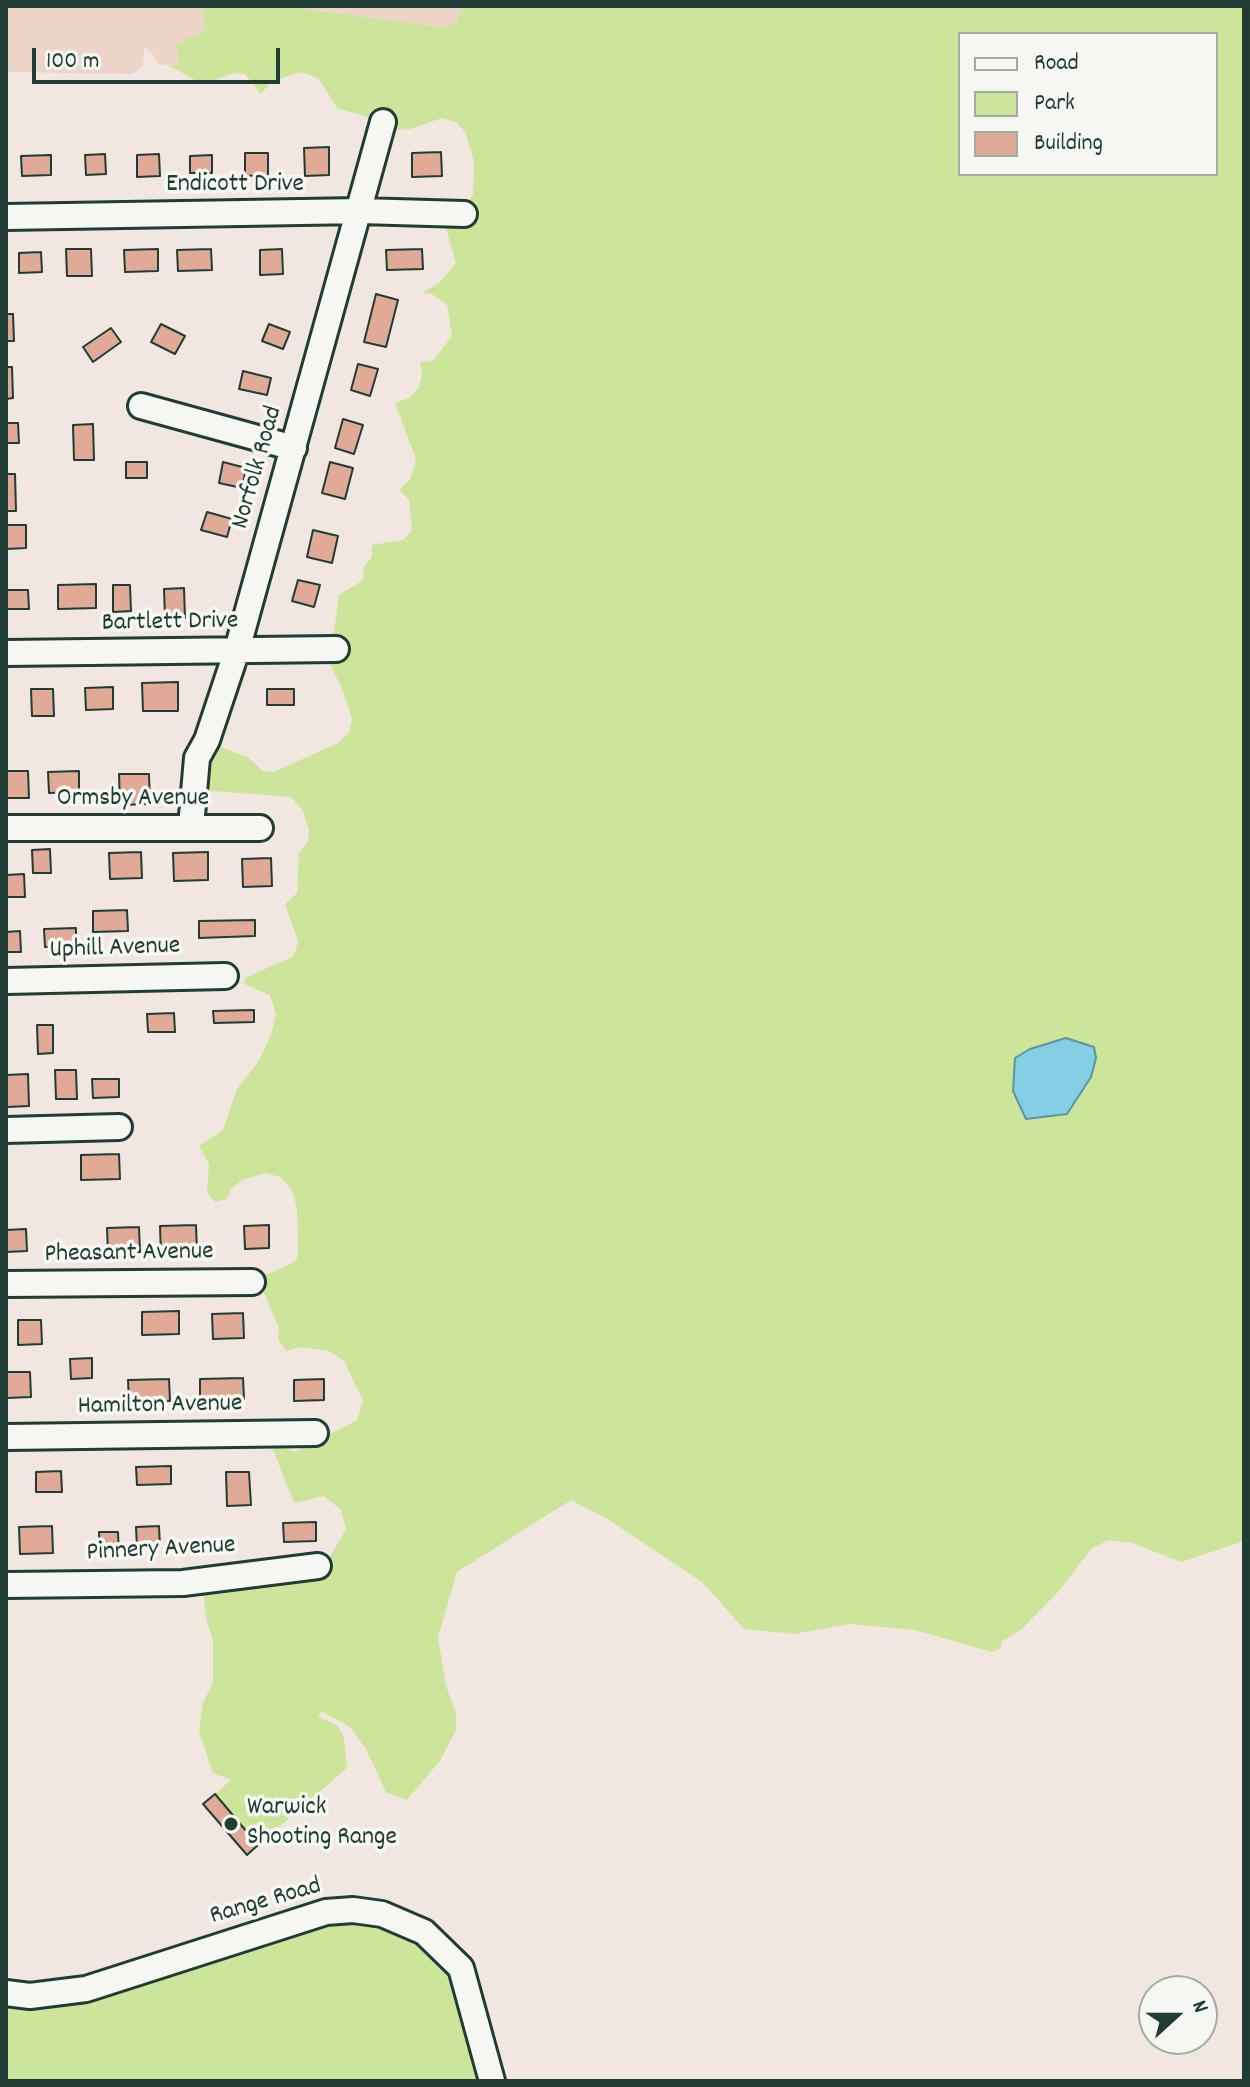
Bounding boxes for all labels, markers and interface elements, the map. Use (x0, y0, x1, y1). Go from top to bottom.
scale bar (36, 32, 284, 82)
legend (958, 32, 1218, 176)
text: 100 m (46, 45, 99, 79)
text: Road (1034, 47, 1079, 81)
text: Park (1034, 87, 1075, 121)
text: Building (1034, 127, 1103, 161)
street label: Endicott Drive (166, 170, 304, 202)
street label: Norfolk Road (227, 403, 291, 533)
street label: Bartlett Drive (101, 607, 239, 641)
street label: Ormsby Avenue (57, 784, 209, 816)
street label: Uphill Avenue (49, 932, 181, 968)
street label: Pheasant Avenue (44, 1238, 214, 1272)
street label: Hamilton Avenue (77, 1390, 243, 1424)
street label: Pinnery Avenue (86, 1532, 236, 1570)
place label: Warwick Shooting Range (247, 1793, 397, 1854)
marker: Warwick Shooting Range (222, 1815, 240, 1833)
street label: Range Road (207, 1872, 325, 1934)
north arrow (1138, 1975, 1218, 2055)
text: N (1183, 1996, 1215, 2018)

